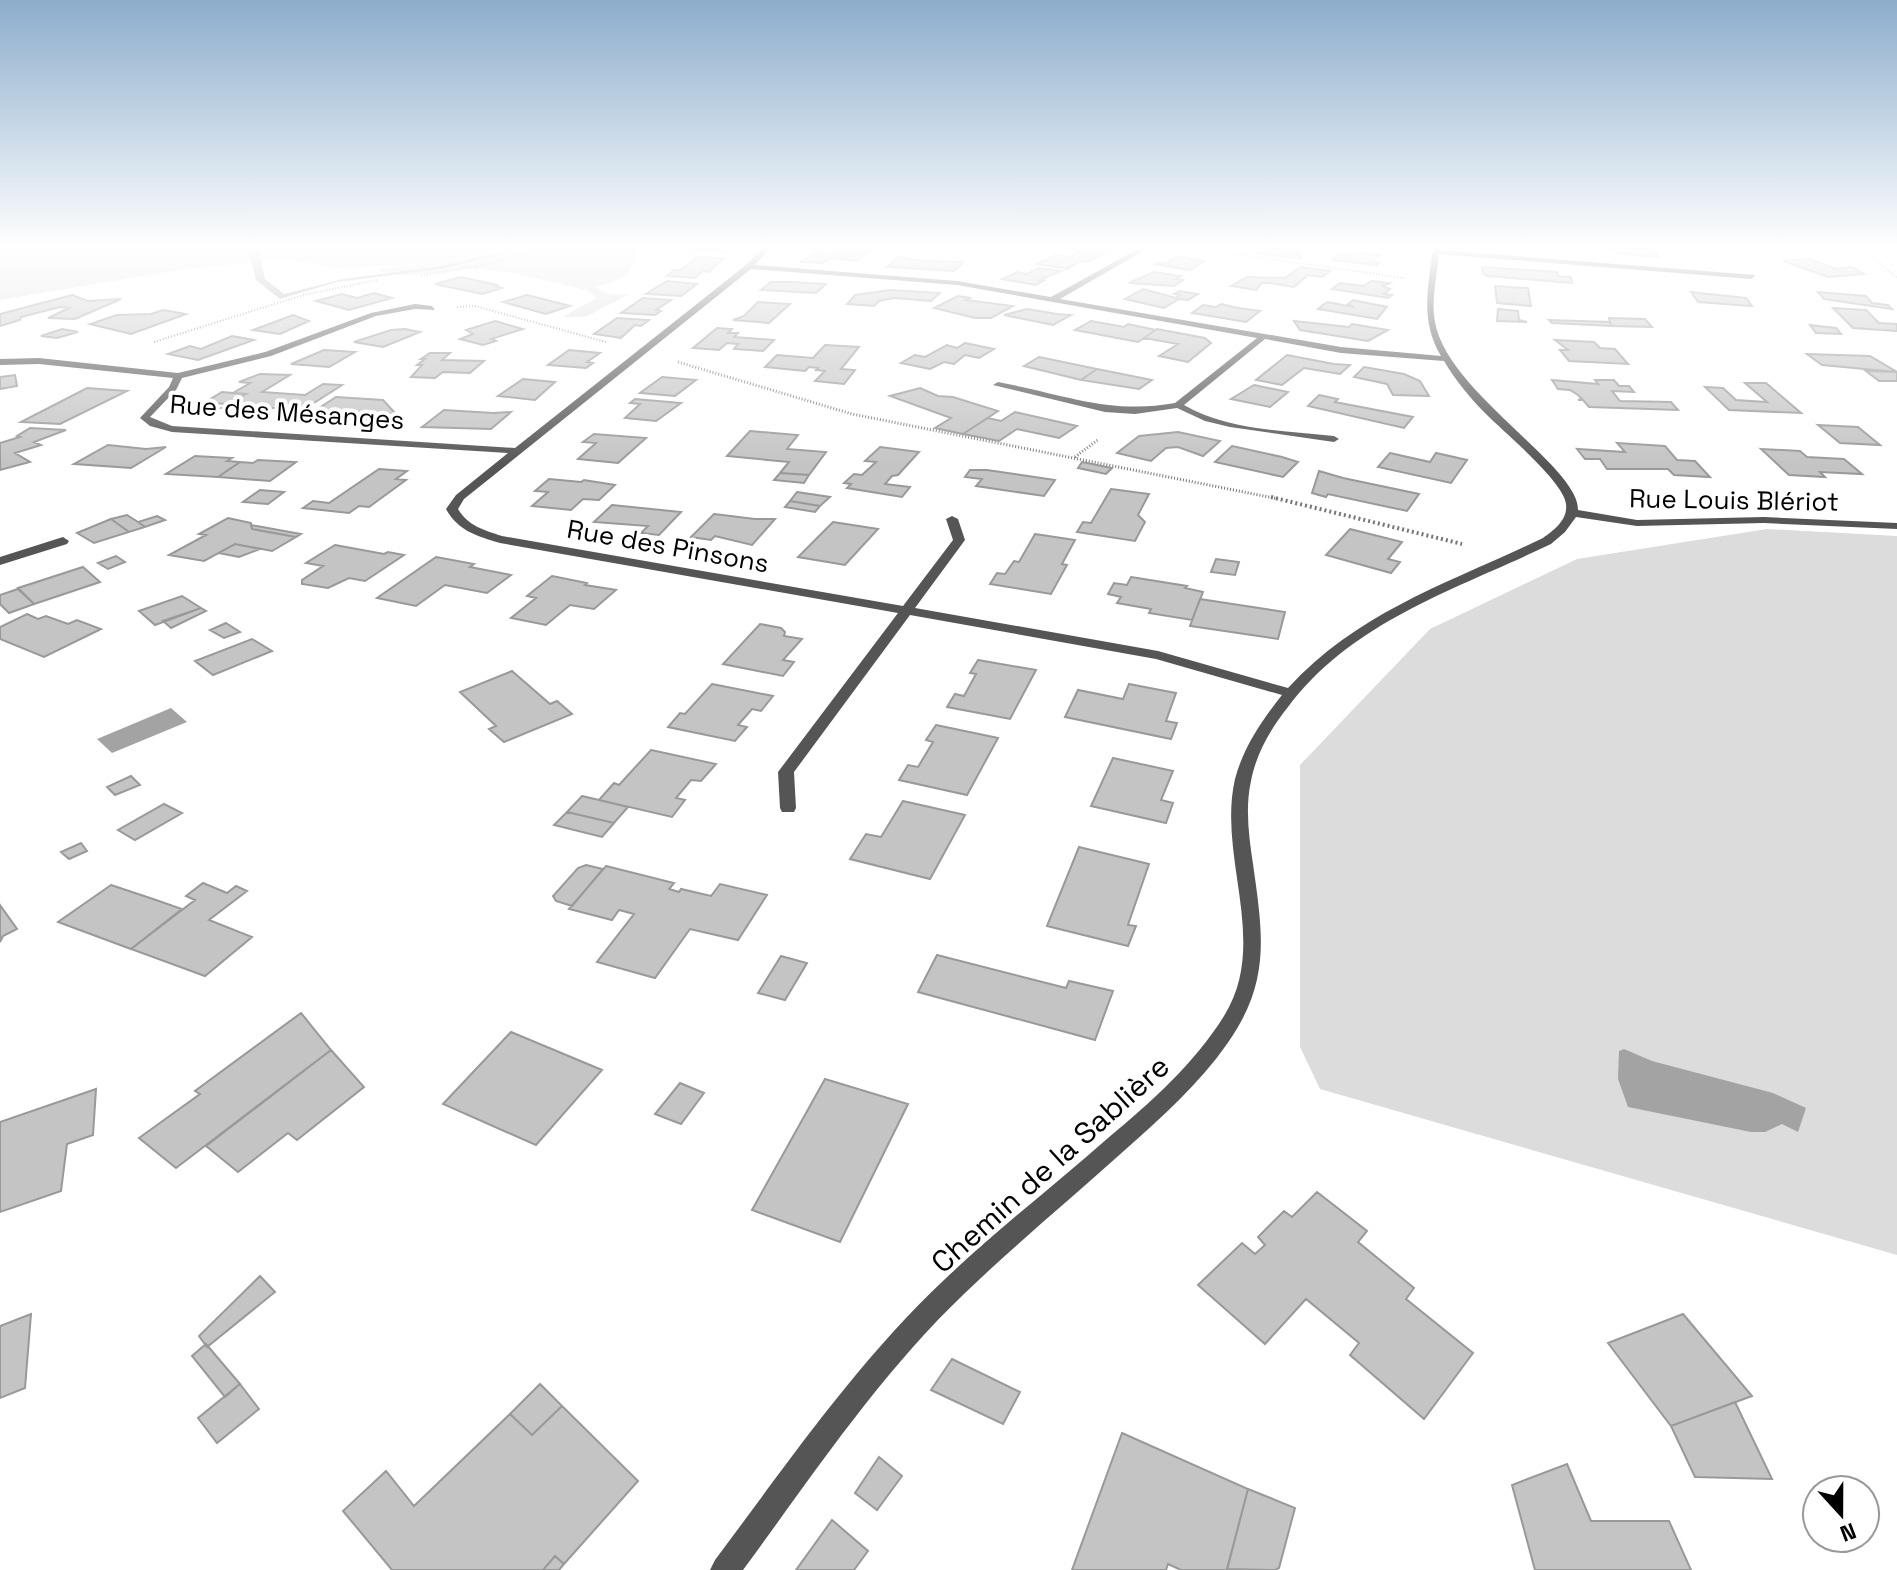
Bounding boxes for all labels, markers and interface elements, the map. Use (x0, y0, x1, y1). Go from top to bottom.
street label: Rue des Mésanges (169, 387, 405, 437)
street label: Rue Louis Blériot (1629, 481, 1839, 519)
street label: Rue des Pinsons (564, 512, 772, 580)
street label: Chemin de la Sablière (923, 1047, 1177, 1281)
north arrow (1801, 1474, 1881, 1554)
text: N (1836, 1517, 1860, 1548)

